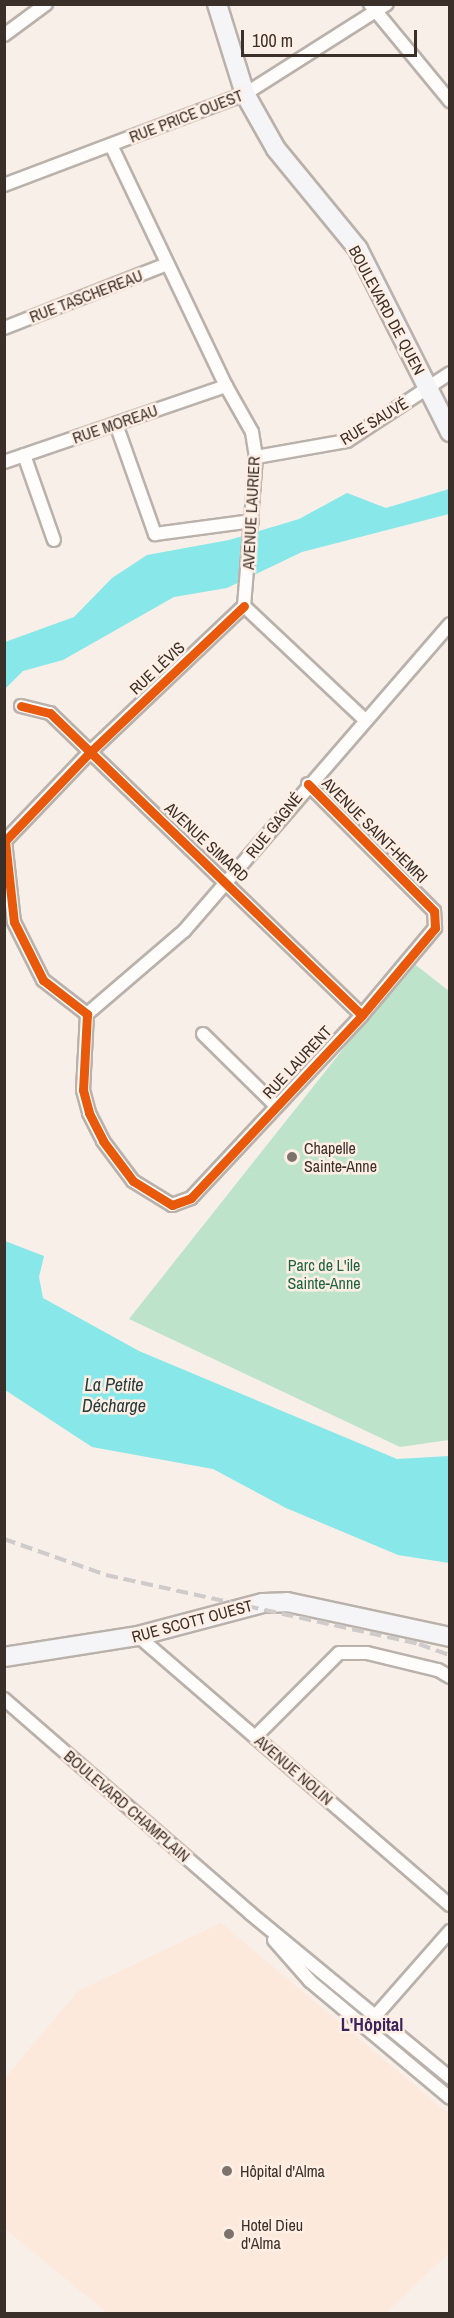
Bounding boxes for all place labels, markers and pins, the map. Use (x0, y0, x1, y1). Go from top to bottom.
place label: Chapelle Sainte-Anne (304, 1138, 377, 1176)
marker: Chapelle Sainte-Anne (285, 1150, 299, 1164)
place label: Hôpital d'Alma (240, 2161, 325, 2181)
marker: Hôpital d'Alma (218, 2162, 236, 2180)
place label: Hotel Dieu d'Alma (241, 2215, 303, 2253)
marker: Hotel Dieu d'Alma (222, 2227, 236, 2241)

